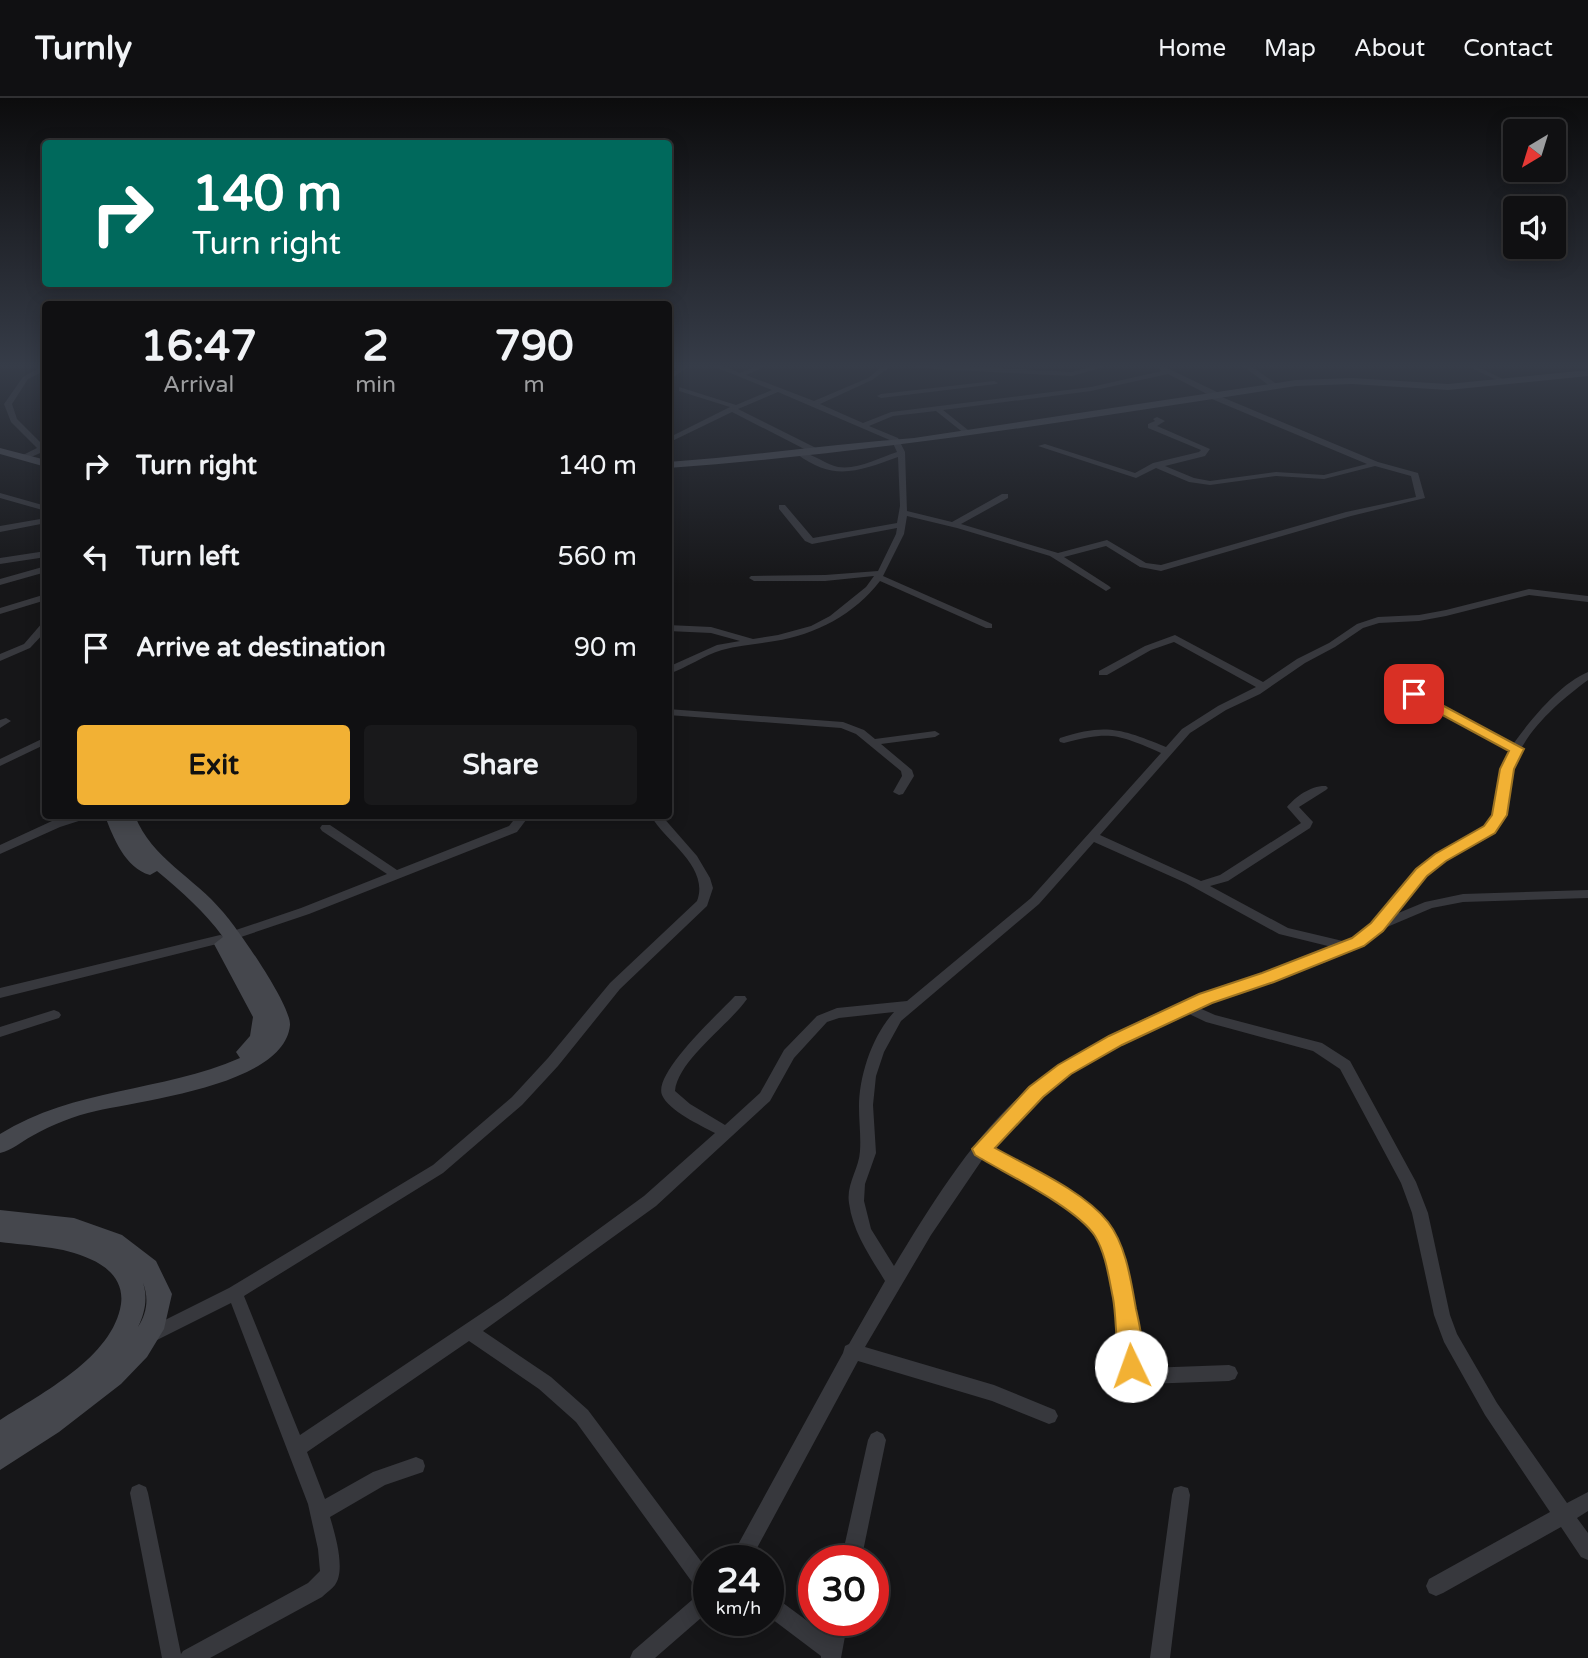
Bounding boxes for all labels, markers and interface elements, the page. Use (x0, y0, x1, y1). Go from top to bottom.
text: Turnly (35, 29, 132, 68)
text: Home (1158, 34, 1226, 63)
text: Map (1264, 34, 1316, 63)
text: About (1354, 34, 1425, 63)
text: Contact (1463, 34, 1553, 63)
north arrow (1503, 119, 1566, 182)
map controls (1503, 119, 1566, 259)
text: 140 m (192, 165, 342, 224)
icon: right (77, 168, 168, 259)
button: sound (1503, 196, 1566, 259)
text: Turn right (192, 225, 341, 263)
text: 16:47 (140, 321, 257, 372)
text: 2 (362, 321, 389, 372)
text: 790 (494, 321, 574, 372)
text: Arrival (163, 371, 234, 399)
text: min (355, 371, 396, 399)
text: m (523, 371, 545, 399)
icon: right (77, 447, 115, 485)
text: Turn right (136, 450, 257, 481)
text: 140 m (557, 450, 637, 481)
icon: left (77, 538, 115, 576)
text: Turn left (136, 541, 239, 572)
text: 560 m (557, 541, 637, 572)
icon: arrive (77, 629, 115, 667)
text: Arrive at destination (136, 632, 386, 663)
text: 90 m (574, 632, 637, 663)
pin (1384, 664, 1444, 724)
icon: arrive (1395, 675, 1433, 713)
button: Exit (77, 725, 350, 805)
button: Share (364, 725, 637, 805)
position arrow (1094, 1329, 1168, 1403)
speed limit sign: 30 (798, 1545, 889, 1636)
text: 24 (717, 1560, 760, 1602)
text: km/h (716, 1597, 761, 1619)

